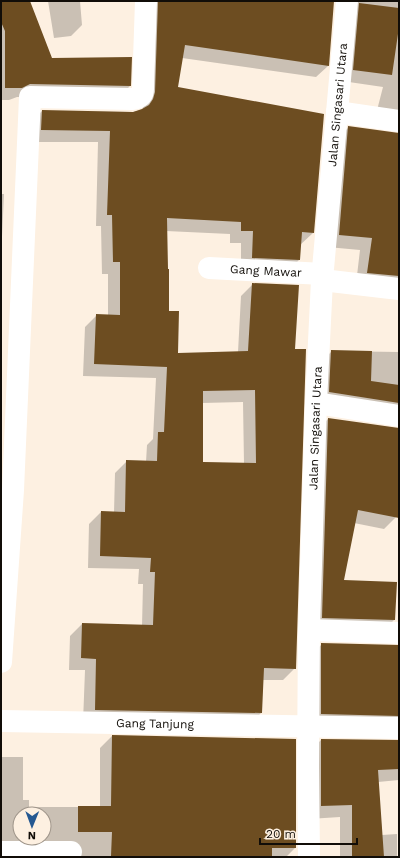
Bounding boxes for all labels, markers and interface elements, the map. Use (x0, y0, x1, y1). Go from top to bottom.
street label: Jalan Singasari Utara (325, 42, 350, 167)
street label: Gang Mawar (230, 262, 302, 280)
street label: Jalan Singasari Utara (306, 366, 325, 490)
street label: Gang Tanjung (116, 716, 195, 731)
north arrow (12, 806, 52, 846)
scale bar (260, 820, 357, 846)
text: 20 m (266, 827, 296, 841)
text: N (28, 829, 36, 842)

